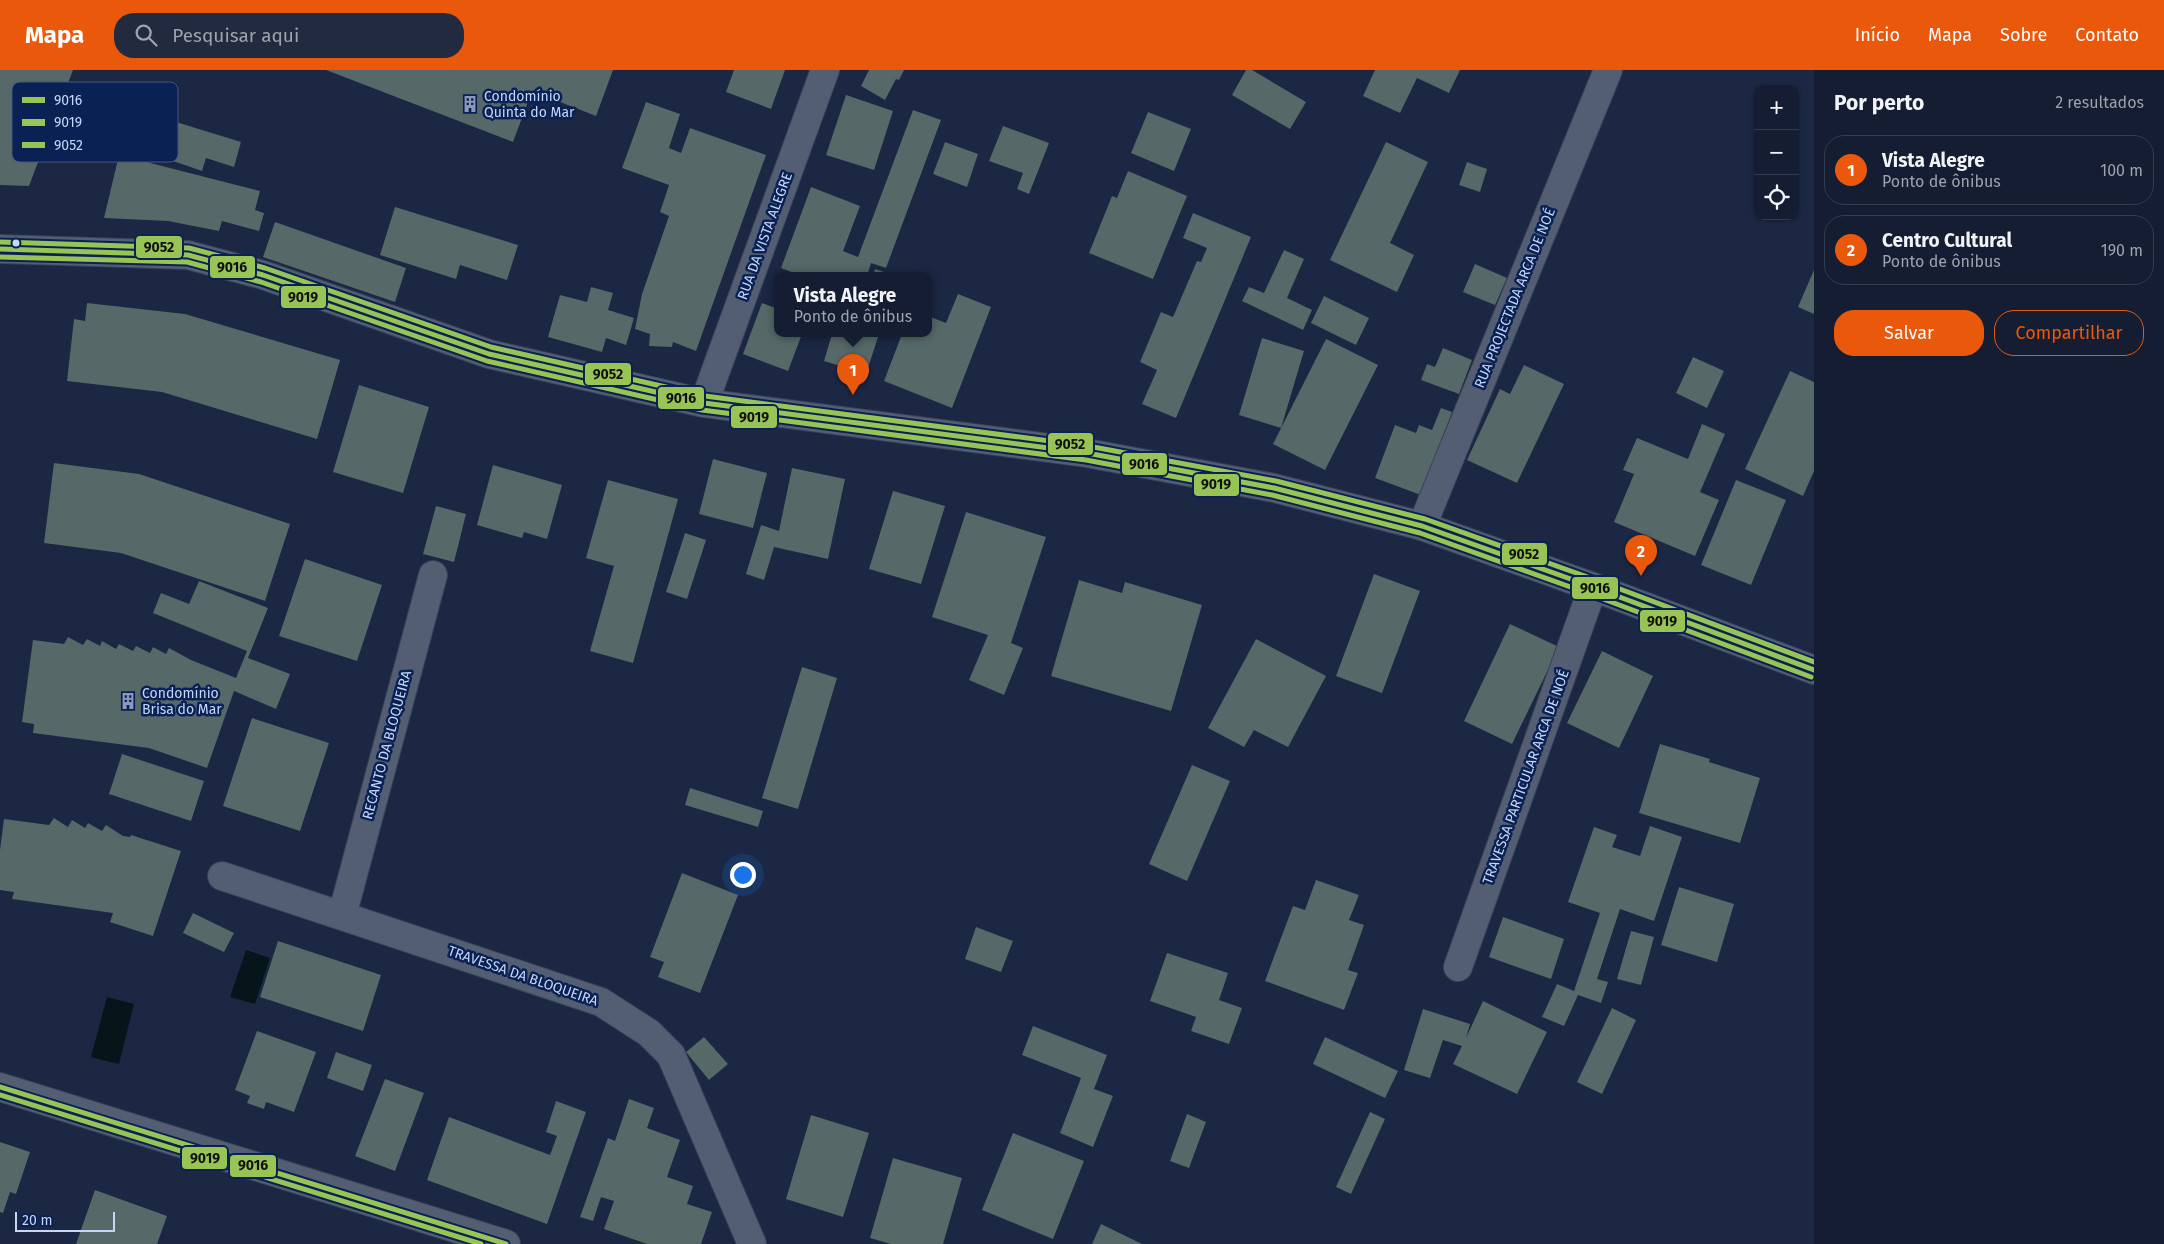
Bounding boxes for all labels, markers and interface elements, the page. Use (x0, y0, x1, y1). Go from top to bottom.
search box (114, 13, 464, 58)
text: Mapa (25, 21, 84, 49)
icon: search (132, 21, 160, 49)
text: Pesquisar aqui (172, 24, 299, 47)
text: Início (1855, 24, 1900, 46)
text: Mapa (1928, 24, 1972, 46)
text: Sobre (2000, 24, 2047, 46)
text: Contato (2075, 24, 2139, 46)
legend (12, 82, 178, 162)
map controls (1754, 85, 1799, 220)
button: + (1754, 85, 1799, 130)
place label: Condomínio Quinta do Mar (484, 88, 575, 121)
text: Por perto (1834, 90, 1924, 116)
text: 9016 (54, 92, 82, 109)
text: 2 resultados (2055, 93, 2144, 112)
building icon: Condomínio Quinta do Mar (460, 94, 480, 114)
text: 9019 (54, 114, 82, 131)
button: − (1754, 130, 1799, 175)
text: 9052 (54, 137, 83, 154)
text: Vista Alegre (1882, 149, 1985, 172)
text: 1 (1847, 161, 1855, 180)
text: 100 m (2100, 161, 2143, 180)
street label: RUA DA VISTA ALEGRE (734, 170, 796, 302)
text: Ponto de ônibus (1882, 172, 2001, 191)
button: locate (1754, 175, 1799, 220)
street label: RUA PROJECTADA ARCA DE NOÉ (1470, 205, 1559, 390)
text: Centro Cultural (1882, 229, 2012, 252)
line badge: 9052 (135, 235, 183, 259)
unlabelled marker (11, 238, 21, 248)
text: 9052 (144, 239, 174, 256)
text: 2 (1847, 241, 1855, 260)
text: 190 m (2101, 241, 2143, 260)
text: Ponto de ônibus (1882, 252, 2001, 271)
line badge: 9016 (209, 255, 256, 279)
text: 9016 (217, 259, 247, 276)
popup (774, 272, 932, 337)
text: Vista Alegre (794, 284, 896, 307)
line badge: 9019 (280, 285, 327, 309)
text: 9019 (288, 289, 318, 306)
text: Ponto de ônibus (794, 307, 912, 326)
button: Salvar (1834, 310, 1984, 356)
button: Compartilhar (1994, 310, 2144, 356)
pin: 1 (837, 354, 869, 395)
line badge: 9052 (584, 362, 632, 386)
text: 9052 (593, 366, 623, 383)
line badge: 9016 (657, 386, 705, 410)
text: 9016 (666, 390, 696, 407)
line badge: 9019 (730, 405, 778, 429)
text: 9019 (739, 409, 769, 426)
line badge: 9052 (1047, 432, 1094, 456)
text: 9052 (1055, 436, 1085, 453)
line badge: 9016 (1121, 452, 1168, 476)
text: 9016 (1129, 456, 1159, 473)
line badge: 9019 (1193, 473, 1240, 497)
text: 9019 (1201, 476, 1231, 493)
pin: 2 (1625, 535, 1657, 576)
line badge: 9052 (1501, 542, 1548, 566)
text: 9052 (1509, 546, 1539, 563)
line badge: 9016 (1571, 576, 1619, 600)
text: 9016 (1580, 580, 1610, 597)
line badge: 9019 (1639, 609, 1686, 633)
text: 9019 (1647, 613, 1677, 630)
street label: TRAVESSA PARTICULAR ARCA DE NOÉ (1478, 667, 1573, 887)
street label: RECANTO DA BLOQUEIRA (359, 669, 415, 821)
place label: Condomínio Brisa do Mar (142, 685, 222, 718)
building icon: Condomínio Brisa do Mar (118, 691, 138, 711)
your location (730, 862, 756, 888)
street label: TRAVESSA DA BLOQUEIRA (446, 942, 600, 1010)
line badge: 9019 (181, 1146, 228, 1170)
text: 9019 (190, 1150, 220, 1167)
line badge: 9016 (229, 1154, 277, 1178)
text: 9016 (238, 1157, 268, 1174)
scale bar (15, 1209, 115, 1232)
text: 20 m (22, 1212, 52, 1229)

